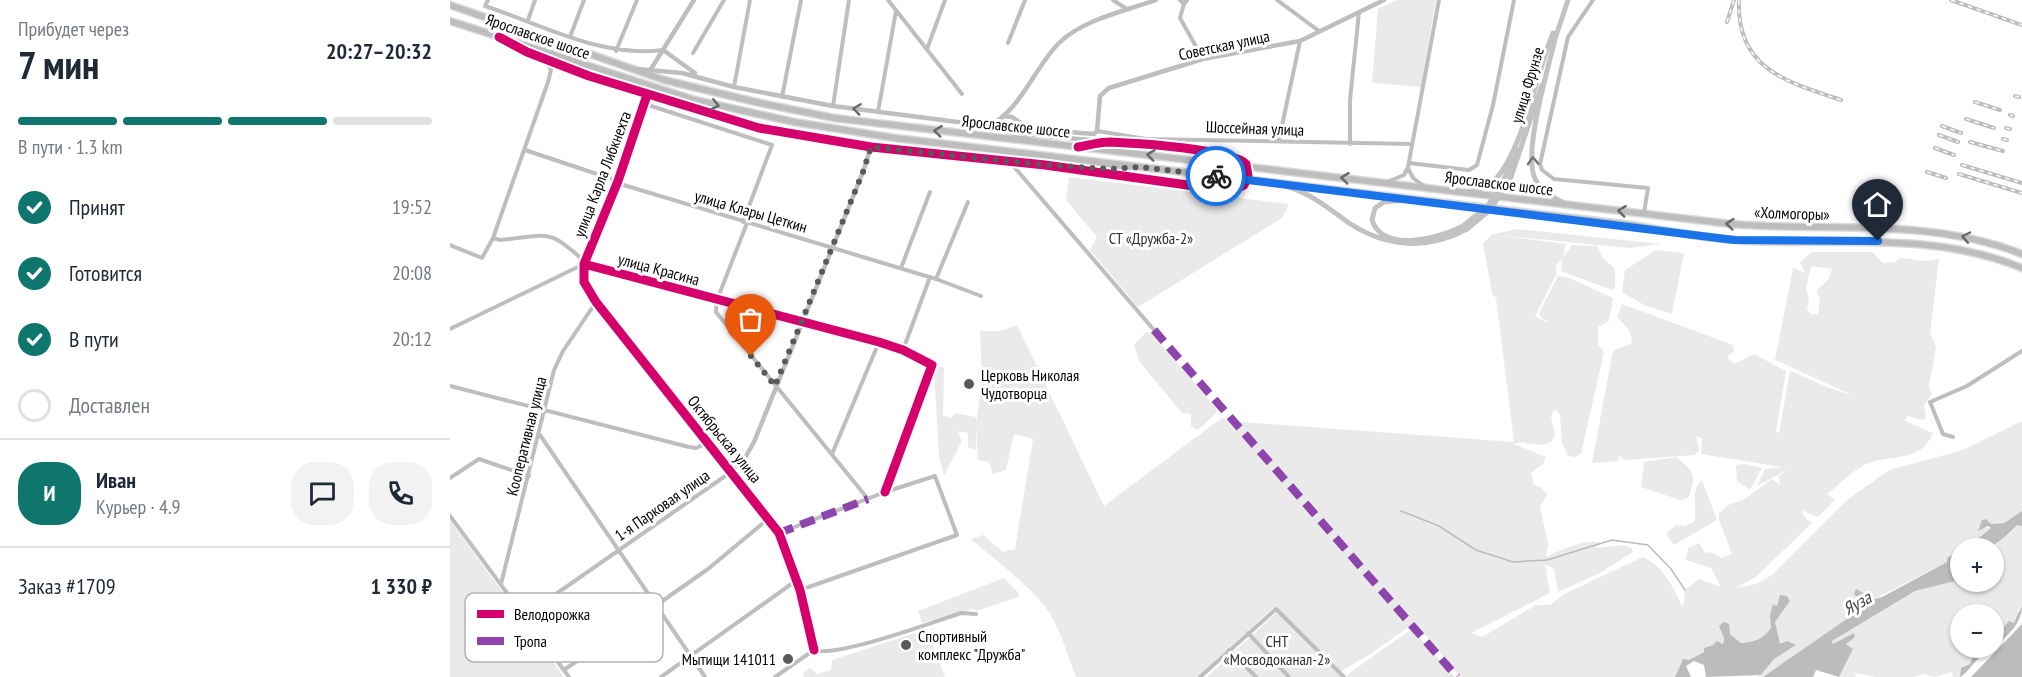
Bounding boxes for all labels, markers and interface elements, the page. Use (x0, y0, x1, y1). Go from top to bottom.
street label: Ярославское шоссе (483, 9, 593, 63)
text: Прибудет через (18, 16, 129, 42)
street label: Советская улица (1177, 26, 1271, 64)
text: 20:27–20:32 (326, 37, 432, 65)
text: 7 мин (18, 39, 99, 90)
street label: улица Фрунзе (1506, 45, 1548, 125)
one-way arrow (710, 98, 720, 111)
one-way arrow (852, 104, 861, 116)
street label: улица Карла Либкнехта (569, 108, 635, 240)
street label: Ярославское шоссе (961, 110, 1071, 142)
street label: Шоссейная улица (1206, 116, 1304, 140)
one-way arrow (933, 125, 942, 137)
text: В пути · 1.3 km (18, 134, 122, 160)
courier (1186, 146, 1246, 206)
one-way arrow (1147, 150, 1156, 162)
one-way arrow (1526, 156, 1539, 165)
icon: bike (1200, 160, 1233, 193)
street label: Ярославское шоссе (1444, 166, 1554, 200)
one-way arrow (1341, 172, 1350, 185)
pin (1852, 179, 1903, 241)
street label: улица Клары Цеткин (692, 185, 810, 237)
icon: home (1861, 188, 1894, 221)
icon: check (18, 191, 51, 224)
text: Принят (69, 193, 125, 221)
text: 19:52 (392, 194, 432, 220)
street label: «Холмогоры» (1754, 202, 1830, 224)
one-way arrow (1618, 206, 1627, 218)
one-way arrow (1726, 218, 1735, 231)
park label: СТ «Дружба-2» (1109, 228, 1193, 248)
one-way arrow (1961, 231, 1971, 244)
street label: улица Красина (616, 249, 702, 289)
icon: check (18, 257, 51, 290)
text: Готовится (69, 259, 142, 287)
text: 20:08 (392, 260, 432, 286)
pin (725, 294, 776, 356)
icon: bag (734, 303, 767, 336)
icon: check (18, 323, 51, 356)
text: В пути (69, 325, 119, 353)
text: 20:12 (392, 326, 432, 352)
place label: Церковь Николая Чудотворца (981, 365, 1079, 403)
street label: Кооперативная улица (502, 374, 550, 498)
marker: Церковь Николая Чудотворца (962, 377, 976, 391)
text: Доставлен (69, 391, 150, 419)
street label: Октябрьская улица (684, 391, 766, 487)
button: chat (291, 462, 354, 525)
button: phone (369, 462, 432, 525)
street label: 1-я Парковая улица (611, 465, 713, 545)
text: Иван (96, 466, 136, 494)
text: И (43, 479, 56, 507)
text: Курьер · 4.9 (96, 494, 181, 520)
map controls (1950, 538, 2004, 658)
button: + (1950, 538, 2004, 592)
text: Заказ #1709 (18, 572, 116, 600)
text: 1 330 ₽ (370, 572, 432, 600)
water label: Яуза (1839, 585, 1876, 620)
legend (465, 593, 663, 662)
text: Велодорожка (514, 604, 590, 624)
button: − (1950, 604, 2004, 658)
place label: Спортивный комплекс "Дружба" (918, 626, 1025, 664)
text: Тропа (514, 631, 547, 651)
park label: СНТ «Мосводоканал-2» (1224, 631, 1330, 669)
marker: Спортивный комплекс "Дружба" (899, 638, 913, 652)
place label: Мытищи 141011 (682, 649, 776, 669)
marker: Мытищи 141011 (781, 652, 795, 666)

